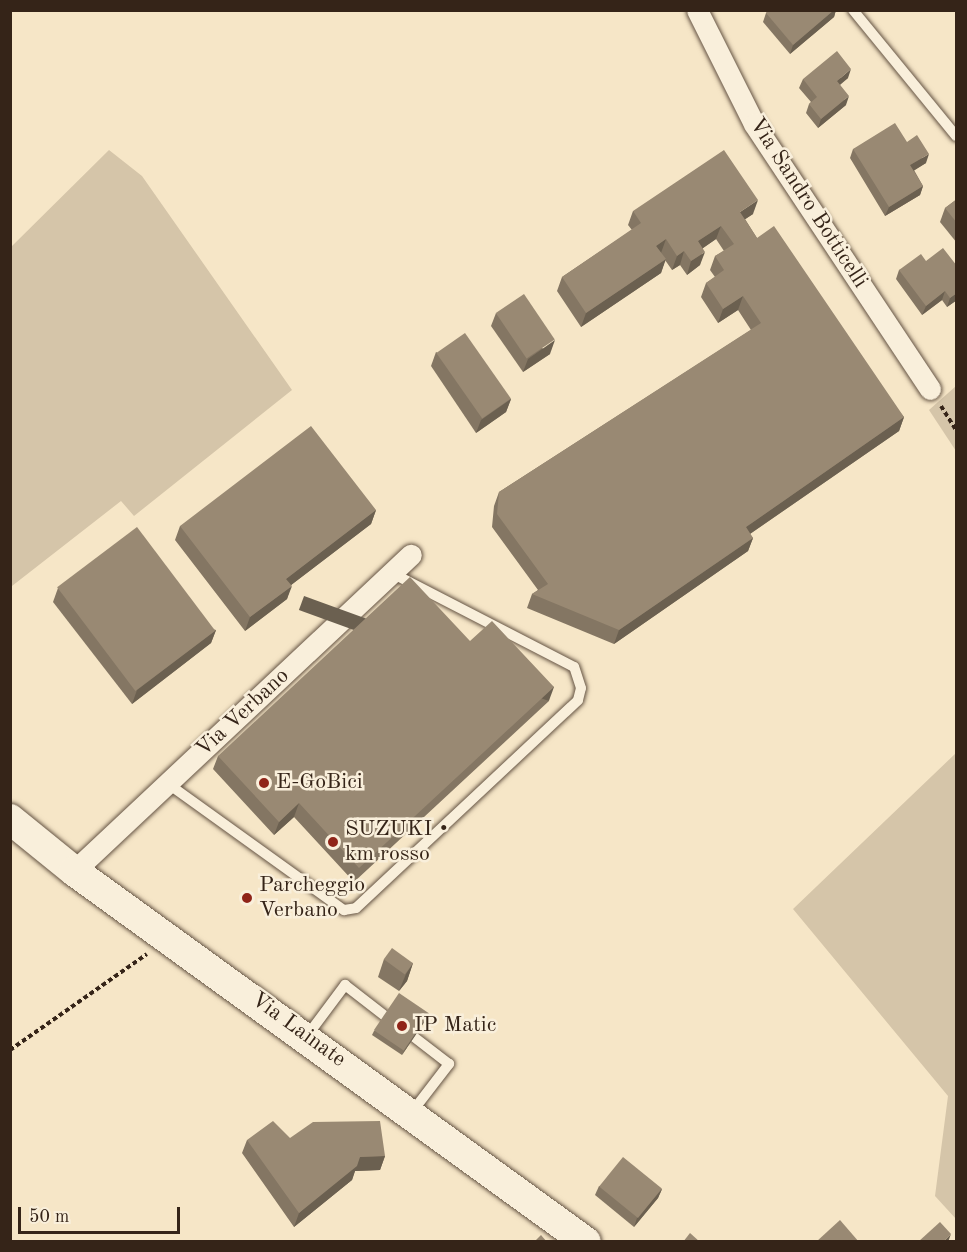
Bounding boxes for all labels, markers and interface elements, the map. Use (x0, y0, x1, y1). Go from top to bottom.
street label: Via Sandro Botticelli (743, 113, 873, 293)
street label: Via Verbano (191, 663, 295, 763)
place label: E-GoBici (276, 770, 363, 796)
marker: E-GoBici (257, 776, 271, 790)
place label: SUZUKI • km rosso (345, 816, 449, 867)
marker: SUZUKI • km rosso (326, 835, 340, 849)
place label: Parcheggio Verbano (259, 872, 365, 924)
marker: Parcheggio Verbano (240, 891, 254, 905)
street label: Via Lainate (245, 987, 351, 1073)
place label: IP Matic (414, 1013, 496, 1039)
marker: IP Matic (395, 1019, 409, 1033)
scale bar (21, 1195, 183, 1233)
text: 50 m (29, 1208, 69, 1226)

